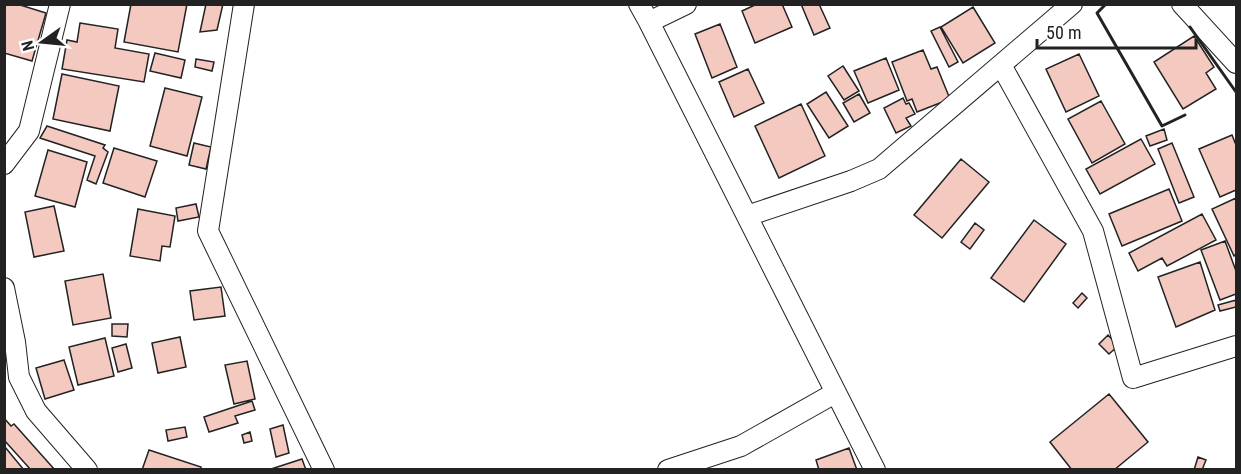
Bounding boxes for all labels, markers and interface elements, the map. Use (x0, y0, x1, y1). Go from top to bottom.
north arrow (12, 12, 72, 72)
scale bar (1037, 12, 1196, 50)
text: 50 m (1046, 22, 1081, 43)
text: N (18, 39, 38, 53)

